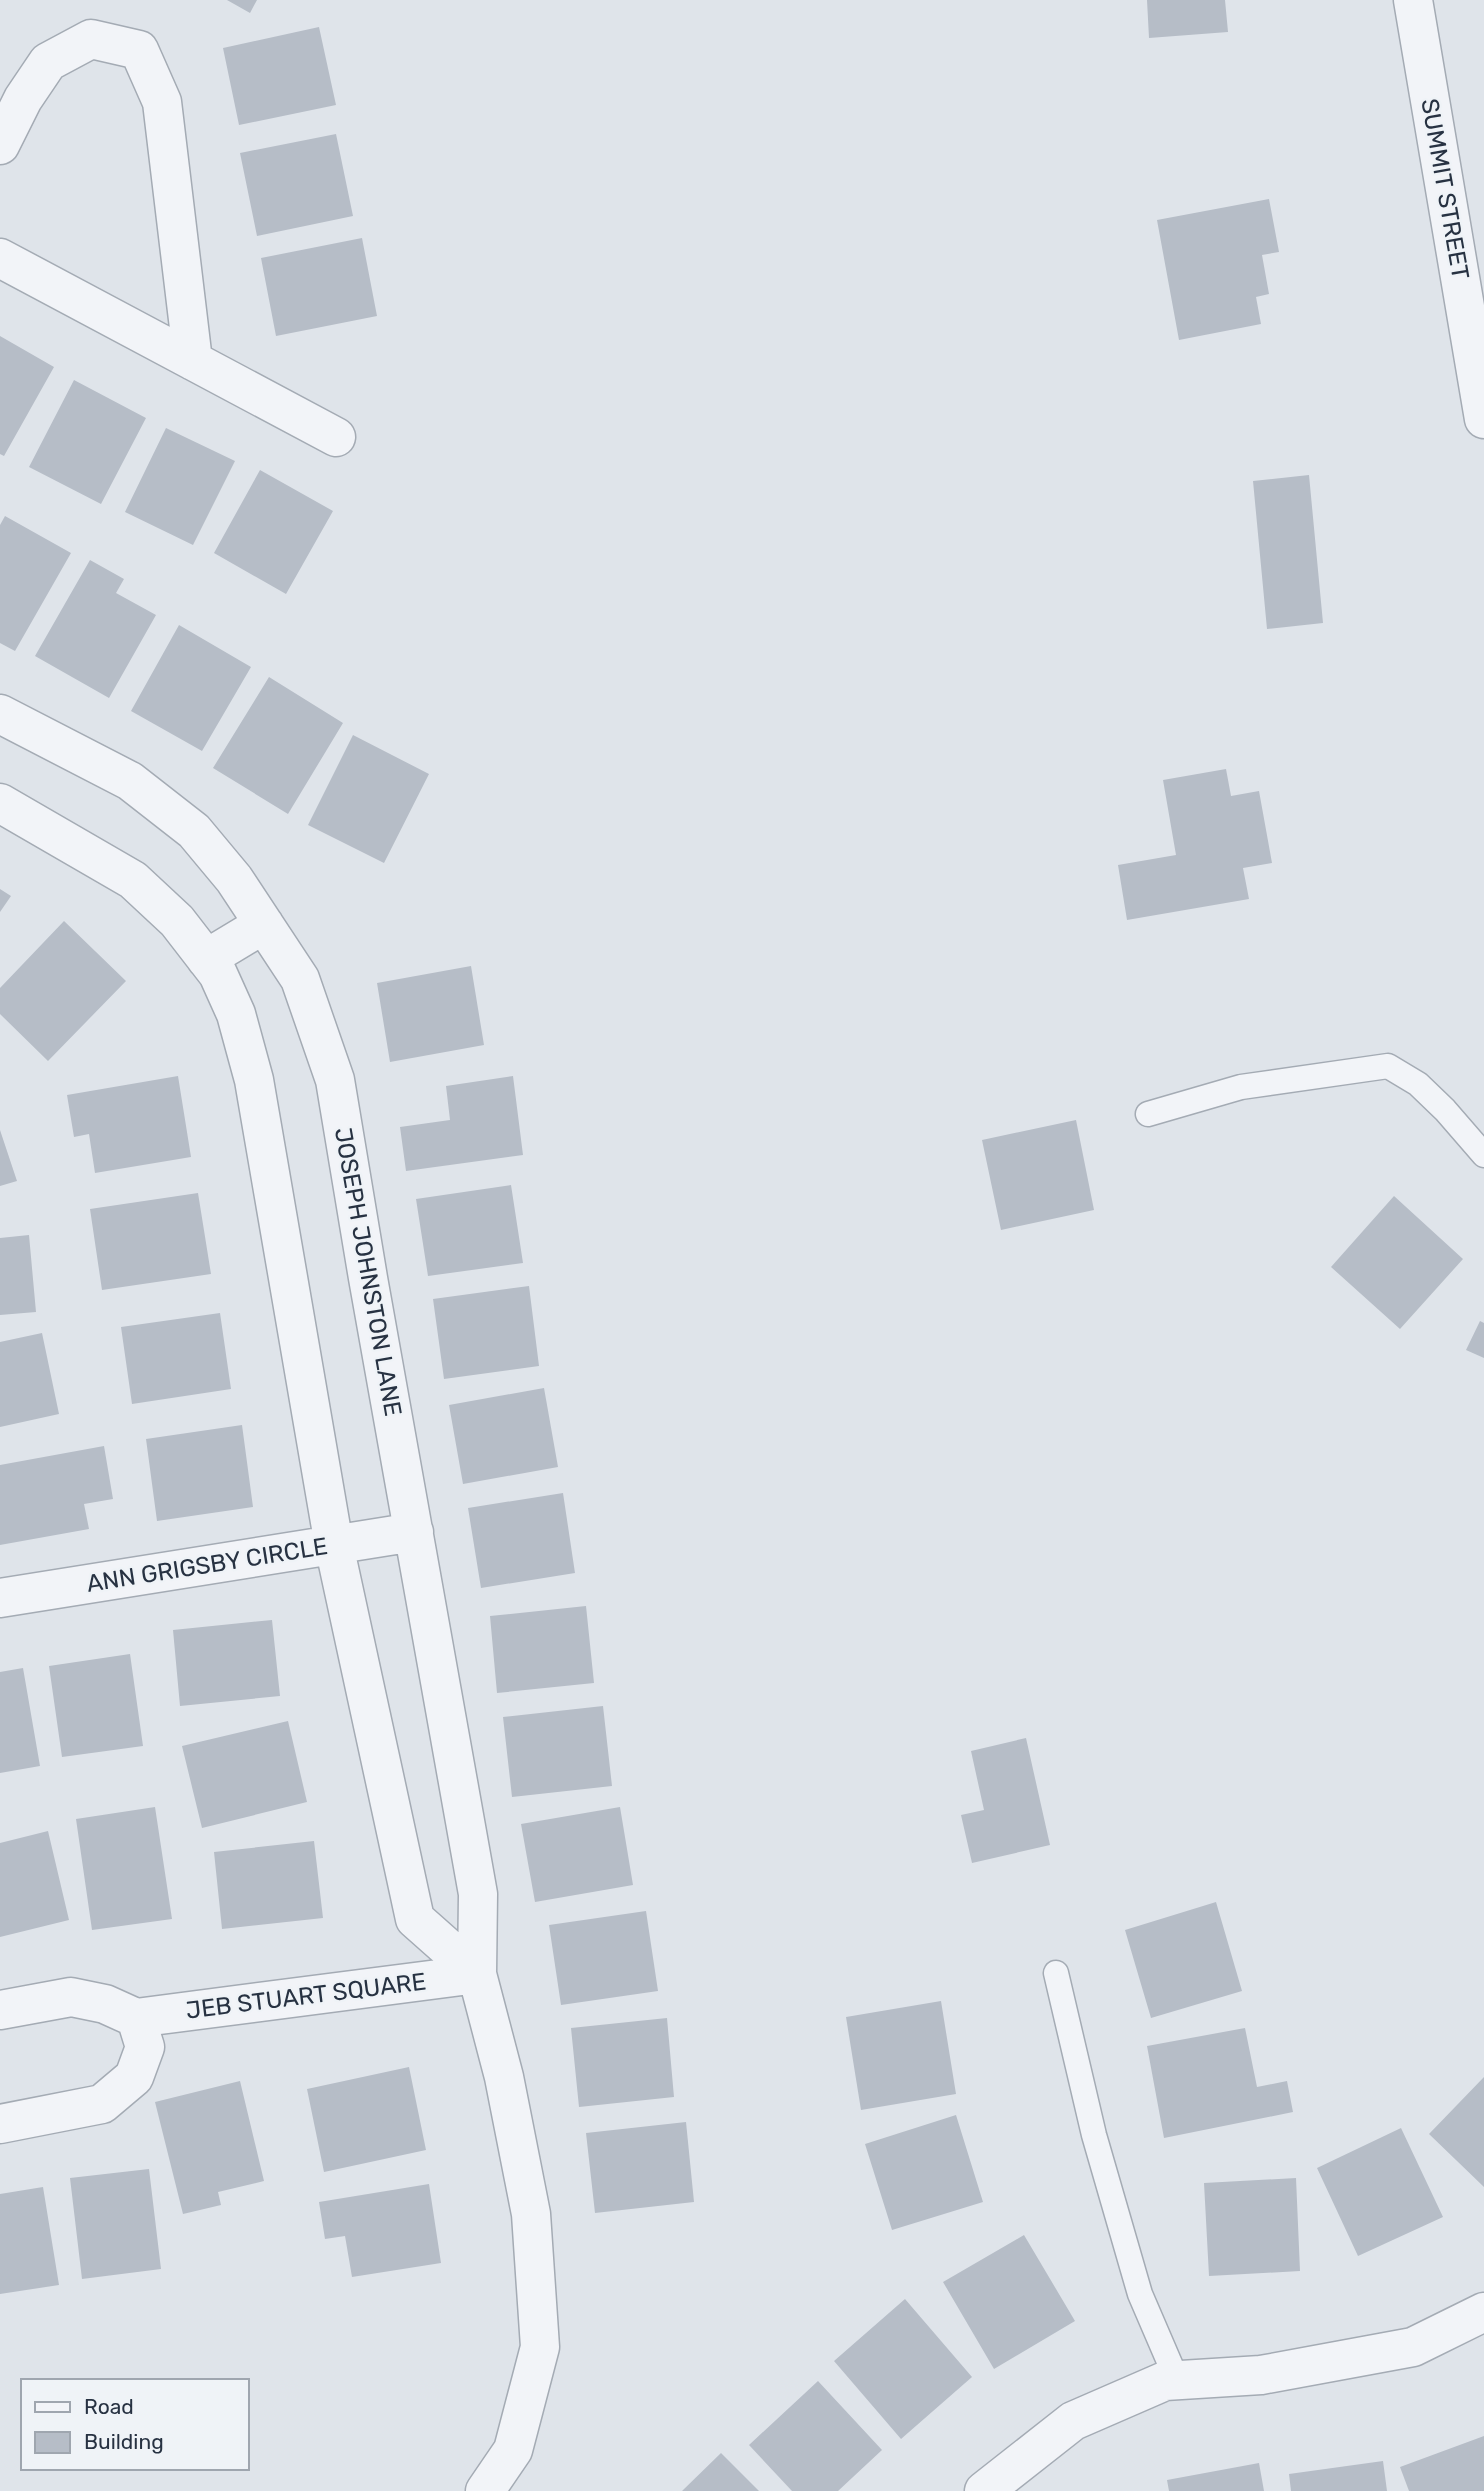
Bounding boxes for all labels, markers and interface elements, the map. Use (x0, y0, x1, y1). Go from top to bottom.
street label: SUMMIT STREET (1415, 96, 1475, 282)
street label: JOSEPH JOHNSTON LANE (329, 1126, 407, 1418)
street label: ANN GRIGSBY CIRCLE (84, 1532, 330, 1598)
street label: JEB STUART SQUARE (184, 1967, 428, 2025)
legend (21, 2379, 248, 2470)
text: Road (84, 2394, 134, 2419)
text: Building (84, 2429, 164, 2454)

